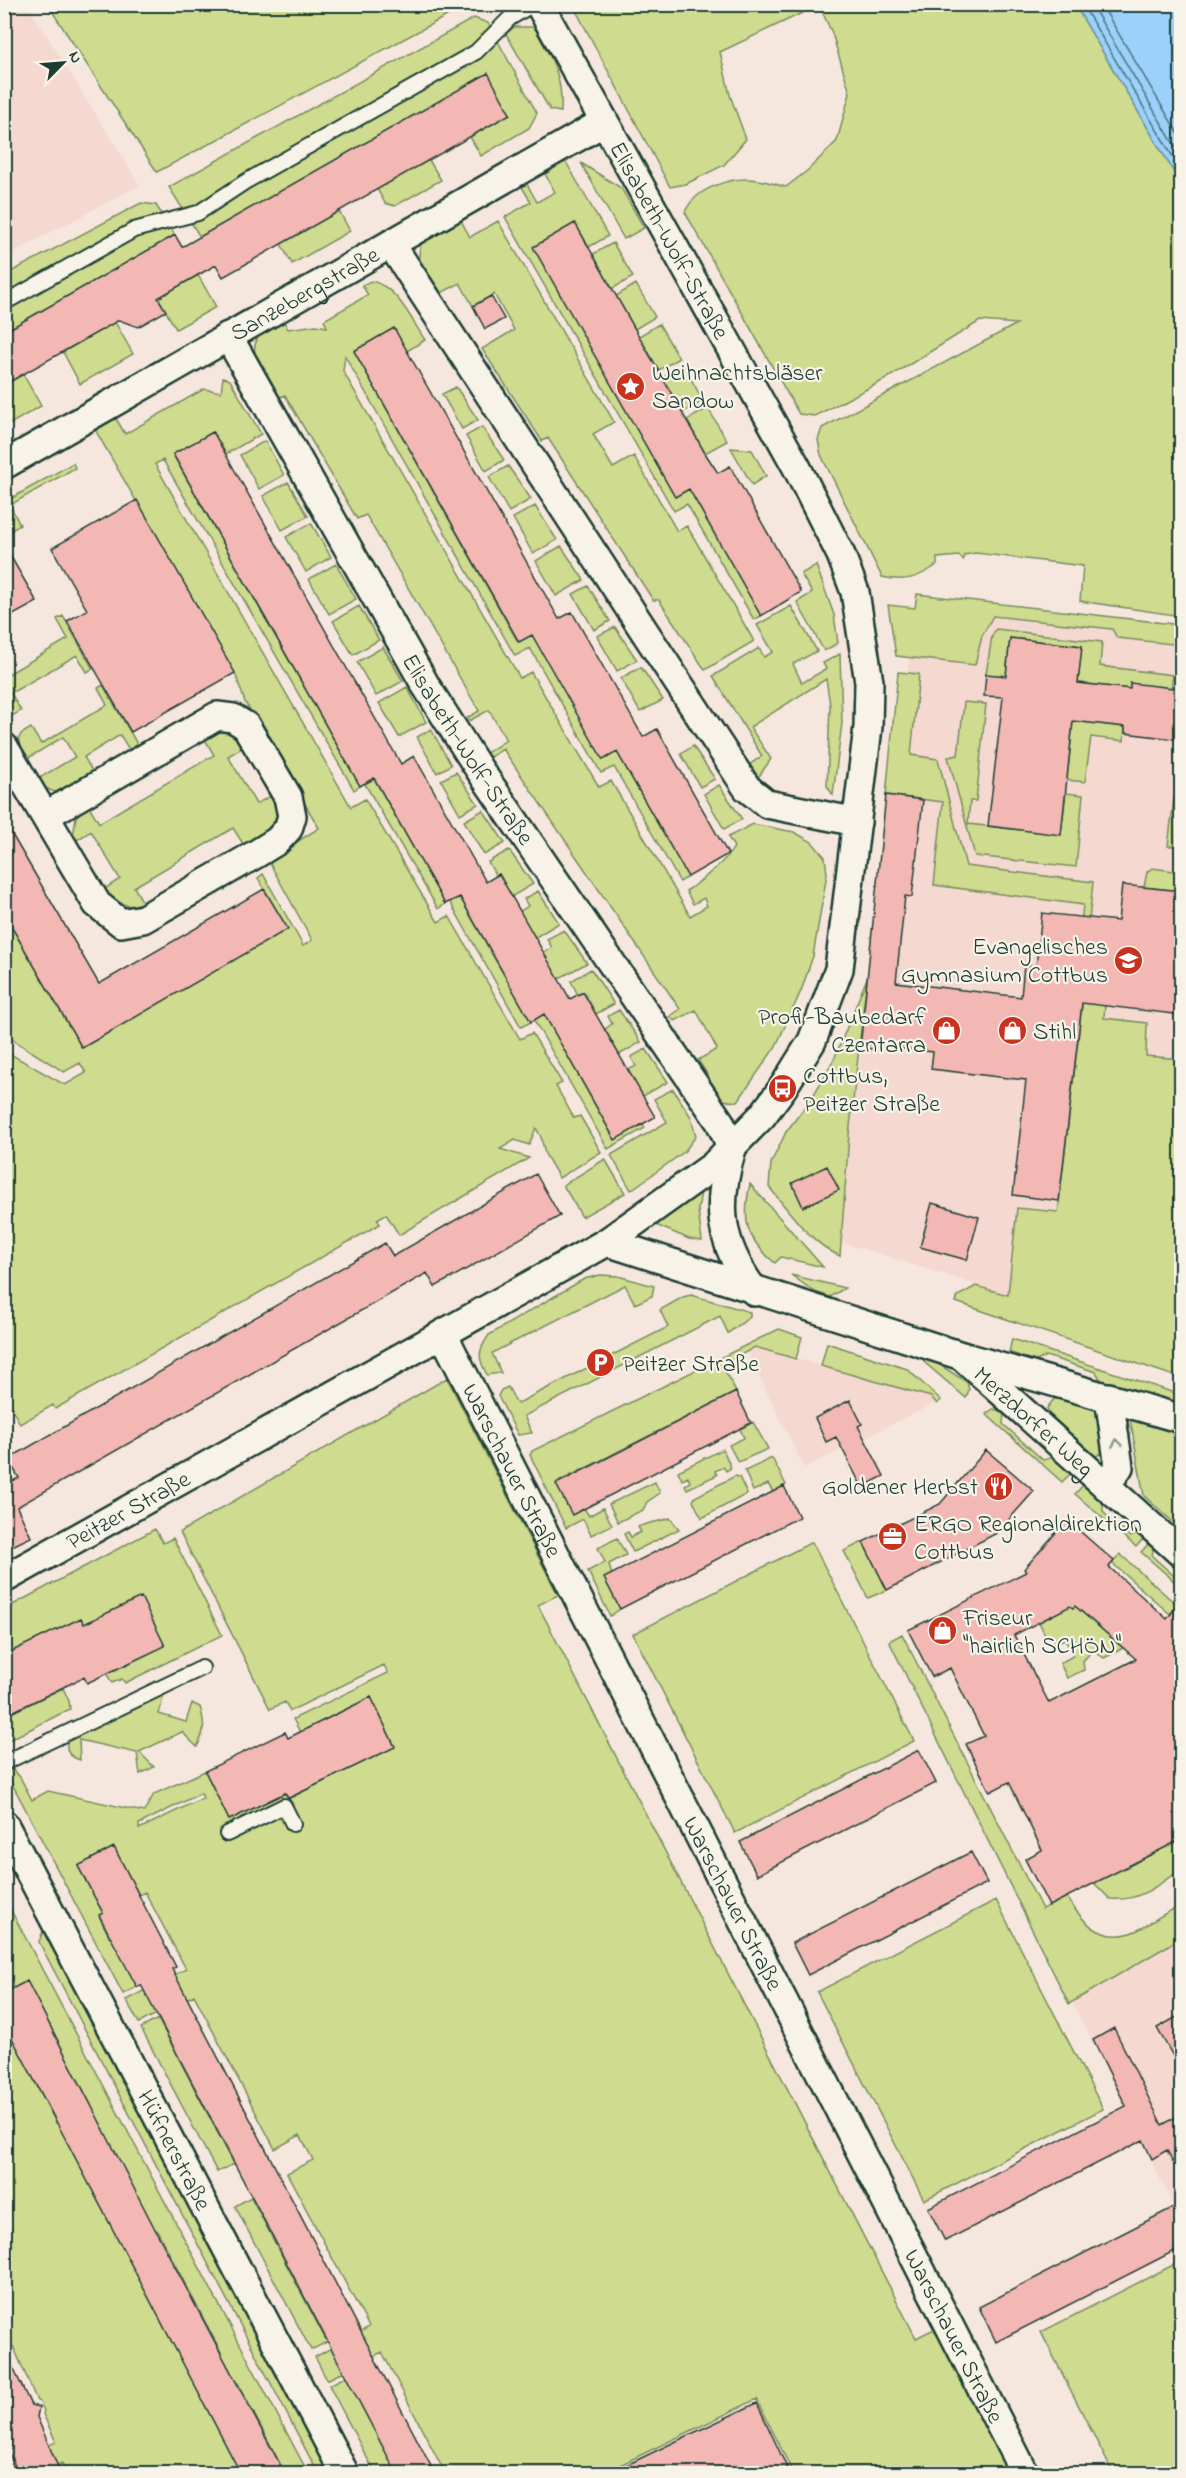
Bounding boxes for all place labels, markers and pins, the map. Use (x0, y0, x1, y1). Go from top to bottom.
place label: Weihnachtsbläser Sandow (652, 357, 823, 420)
place icon: Weihnachtsbläser Sandow (615, 370, 647, 402)
place label: Evangelisches Gymnasium Cottbus (901, 931, 1108, 995)
school or university icon: Evangelisches Gymnasium Cottbus (1113, 944, 1145, 976)
place label: Profi-Baubedarf Czentarra (758, 1001, 927, 1064)
shop icon: Profi-Baubedarf Czentarra (931, 1014, 963, 1046)
shop icon: Stihl (996, 1015, 1028, 1047)
place label: Stihl (1033, 1016, 1076, 1051)
place label: Cottbus, Peitzer Straße (803, 1060, 940, 1123)
bus stop icon: Cottbus, Peitzer Straße (766, 1073, 798, 1105)
parking icon: Peitzer Straße (585, 1347, 617, 1379)
place label: Peitzer Straße (622, 1348, 759, 1383)
restaurant icon: Goldener Herbst (983, 1470, 1015, 1502)
place label: Goldener Herbst (822, 1471, 978, 1506)
place label: ERGO Regionaldirektion Cottbus (914, 1508, 1142, 1571)
office icon: ERGO Regionaldirektion Cottbus (877, 1521, 909, 1553)
place label: Friseur "hairlich SCHÖN" (962, 1602, 1121, 1665)
shop icon: Friseur "hairlich SCHÖN" (926, 1615, 958, 1647)

